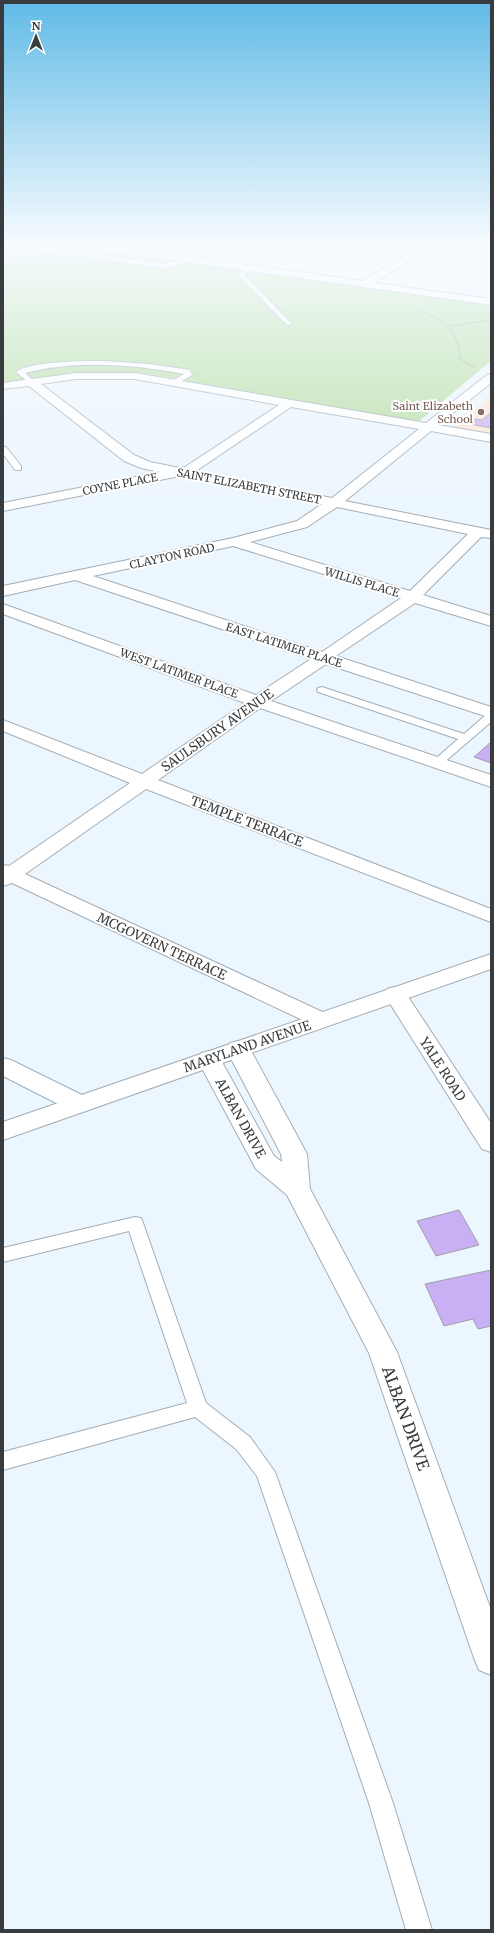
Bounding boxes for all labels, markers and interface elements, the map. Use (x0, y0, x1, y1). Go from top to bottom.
north arrow (16, 16, 56, 56)
text: N (32, 19, 41, 33)
place label: Saint Elizabeth School (393, 399, 474, 426)
marker: Saint Elizabeth School (476, 407, 486, 417)
street label: SAINT ELIZABETH STREET (176, 465, 323, 507)
street label: COYNE PLACE (81, 470, 159, 498)
street label: CLAYTON ROAD (128, 540, 216, 572)
street label: WILLIS PLACE (322, 564, 401, 600)
street label: EAST LATIMER PLACE (224, 620, 344, 670)
street label: WEST LATIMER PLACE (117, 645, 240, 701)
street label: SAULSBURY AVENUE (158, 685, 277, 776)
street label: TEMPLE TERRACE (188, 792, 306, 851)
street label: MCGOVERN TERRACE (94, 909, 230, 984)
street label: MARYLAND AVENUE (181, 1016, 314, 1076)
street label: YALE ROAD (415, 1033, 470, 1105)
street label: ALBAN DRIVE (211, 1074, 270, 1162)
street label: ALBAN DRIVE (378, 1362, 434, 1474)

